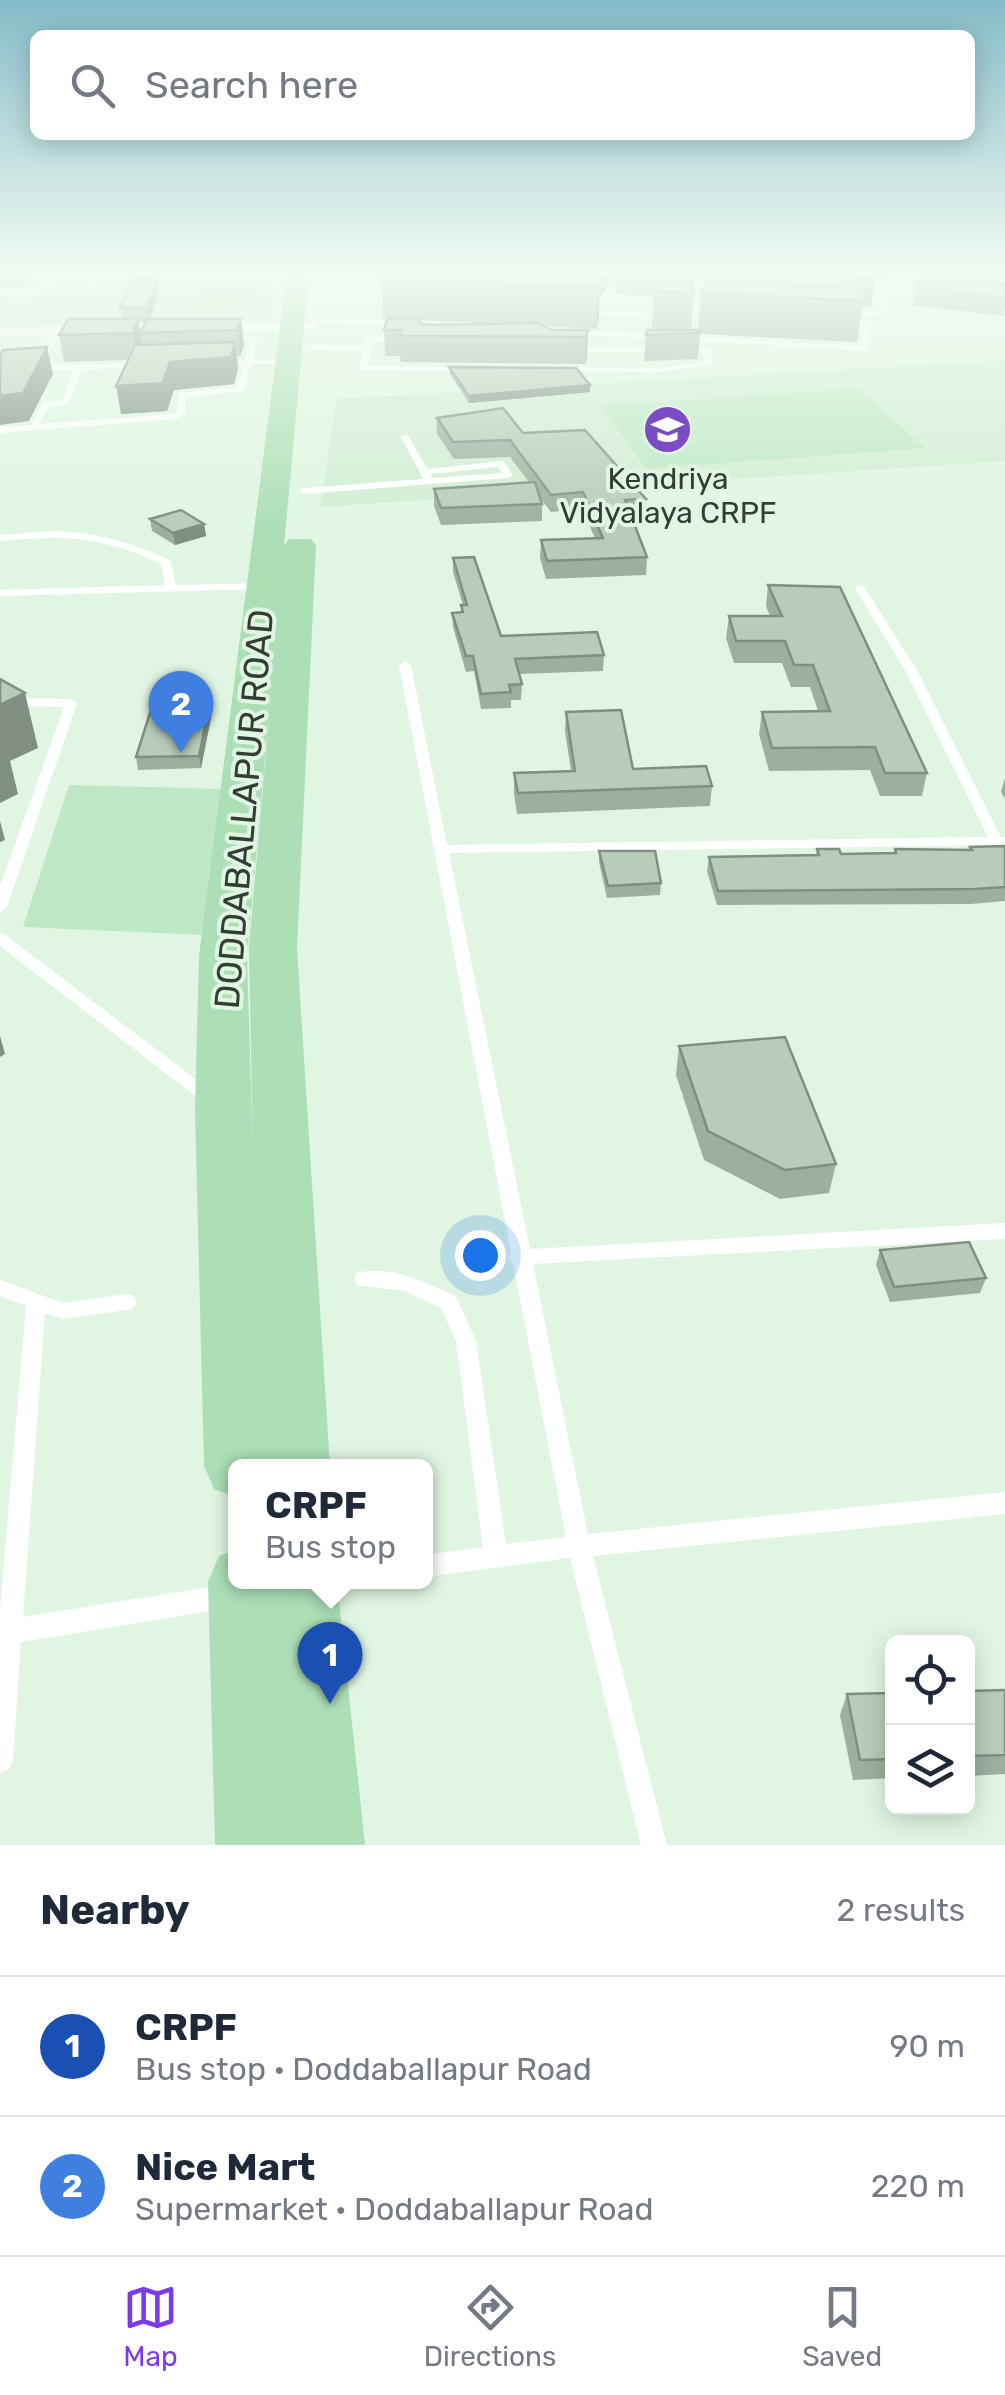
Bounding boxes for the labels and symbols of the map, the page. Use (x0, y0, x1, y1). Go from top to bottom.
school or university icon: Kendriya Vidyalaya CRPF (642, 404, 694, 456)
place label: Kendriya Vidyalaya CRPF (559, 461, 777, 531)
street label: DODDABALLAPUR ROAD (206, 608, 282, 1010)
pin: 2 (148, 670, 214, 753)
your location (455, 1230, 506, 1281)
pin: 1 (298, 1622, 362, 1704)

